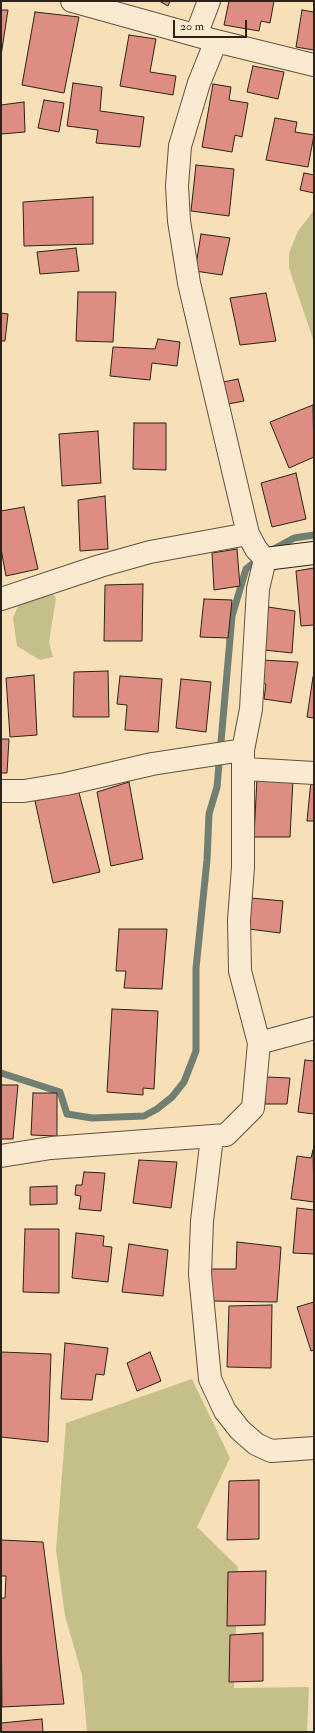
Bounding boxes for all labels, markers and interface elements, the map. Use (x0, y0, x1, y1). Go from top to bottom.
scale bar (175, 12, 249, 38)
text: 20 m (180, 19, 204, 34)

